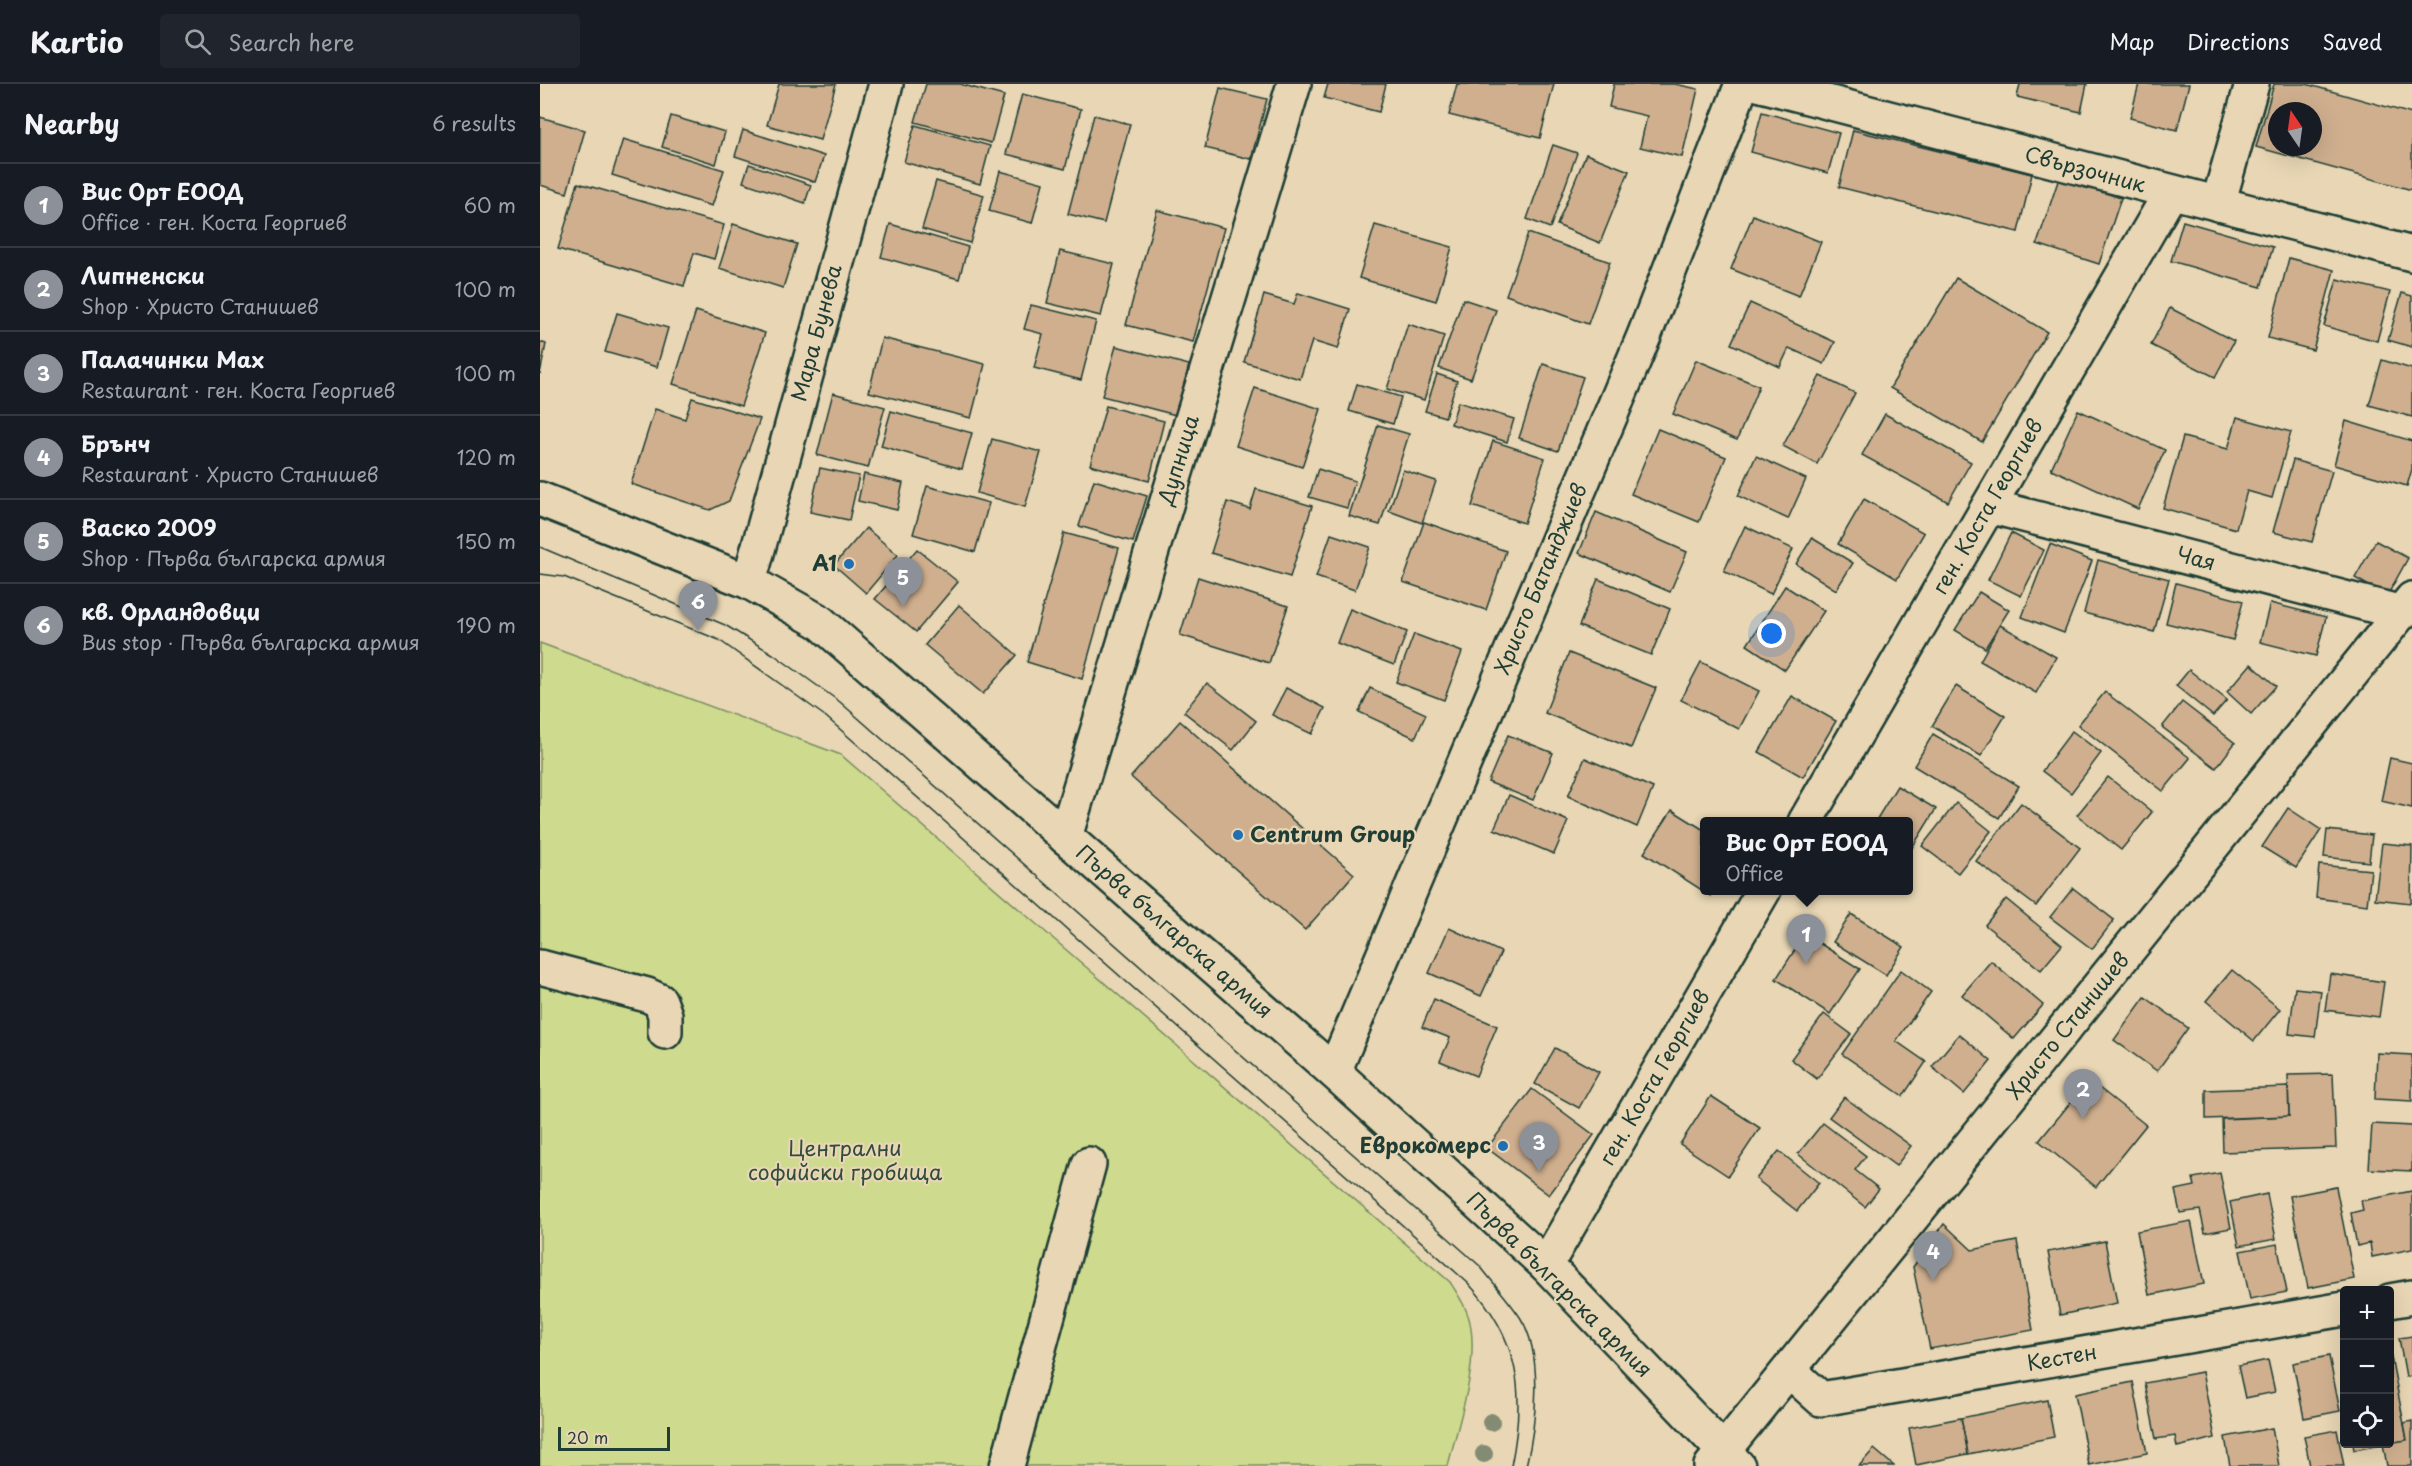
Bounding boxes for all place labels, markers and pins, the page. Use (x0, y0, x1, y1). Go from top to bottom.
place label: A1 (812, 546, 837, 578)
marker: A1 (842, 557, 856, 571)
pin: 5 (884, 558, 922, 607)
pin: 6 (678, 582, 718, 631)
place label: Centrum Group (1250, 817, 1415, 849)
marker: Centrum Group (1231, 828, 1245, 842)
pin: 1 (1786, 914, 1826, 964)
pin: 2 (2064, 1070, 2102, 1119)
pin: 3 (1520, 1122, 1558, 1172)
place label: Еврокомерс (1360, 1128, 1491, 1160)
marker: Еврокомерс (1496, 1139, 1510, 1153)
pin: 4 (1914, 1232, 1952, 1281)

